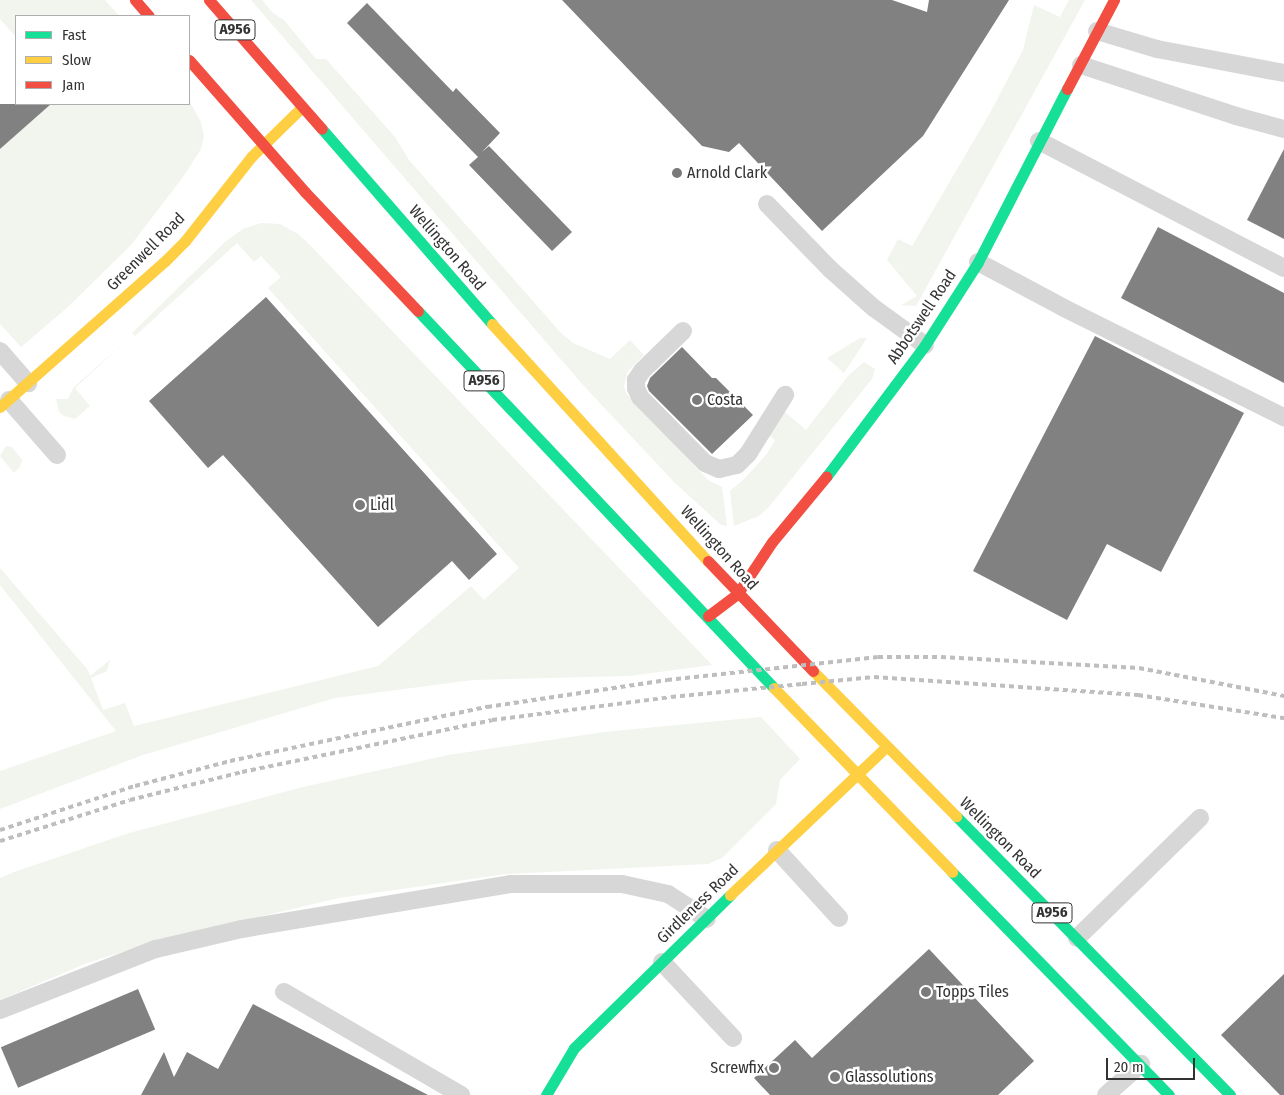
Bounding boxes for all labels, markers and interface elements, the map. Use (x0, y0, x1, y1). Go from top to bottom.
legend (15, 15, 190, 105)
road number: A956 (214, 18, 256, 42)
text: Fast (62, 26, 86, 44)
text: Slow (62, 51, 91, 69)
text: Jam (62, 76, 85, 94)
place label: Arnold Clark (687, 163, 767, 183)
marker: Arnold Clark (671, 167, 683, 179)
street label: Wellington Road (405, 201, 489, 295)
street label: Greenwell Road (103, 209, 189, 295)
street label: Abbotswell Road (883, 266, 961, 368)
road number: A956 (463, 368, 505, 394)
place label: Costa (707, 390, 743, 410)
marker: Costa (691, 394, 703, 406)
place label: Lidl (370, 495, 394, 515)
marker: Lidl (354, 499, 366, 511)
street label: Wellington Road (676, 502, 762, 594)
street label: Wellington Road (955, 793, 1045, 883)
street label: Girdleness Road (653, 860, 743, 948)
road number: A956 (1031, 900, 1073, 926)
place label: Topps Tiles (936, 982, 1009, 1002)
marker: Topps Tiles (920, 986, 932, 998)
scale bar (1109, 1048, 1198, 1080)
place label: Screwfix (710, 1058, 764, 1078)
text: 20 m (1114, 1058, 1144, 1076)
marker: Screwfix (768, 1062, 780, 1074)
place label: Glassolutions (845, 1067, 933, 1087)
marker: Glassolutions (829, 1071, 841, 1083)

